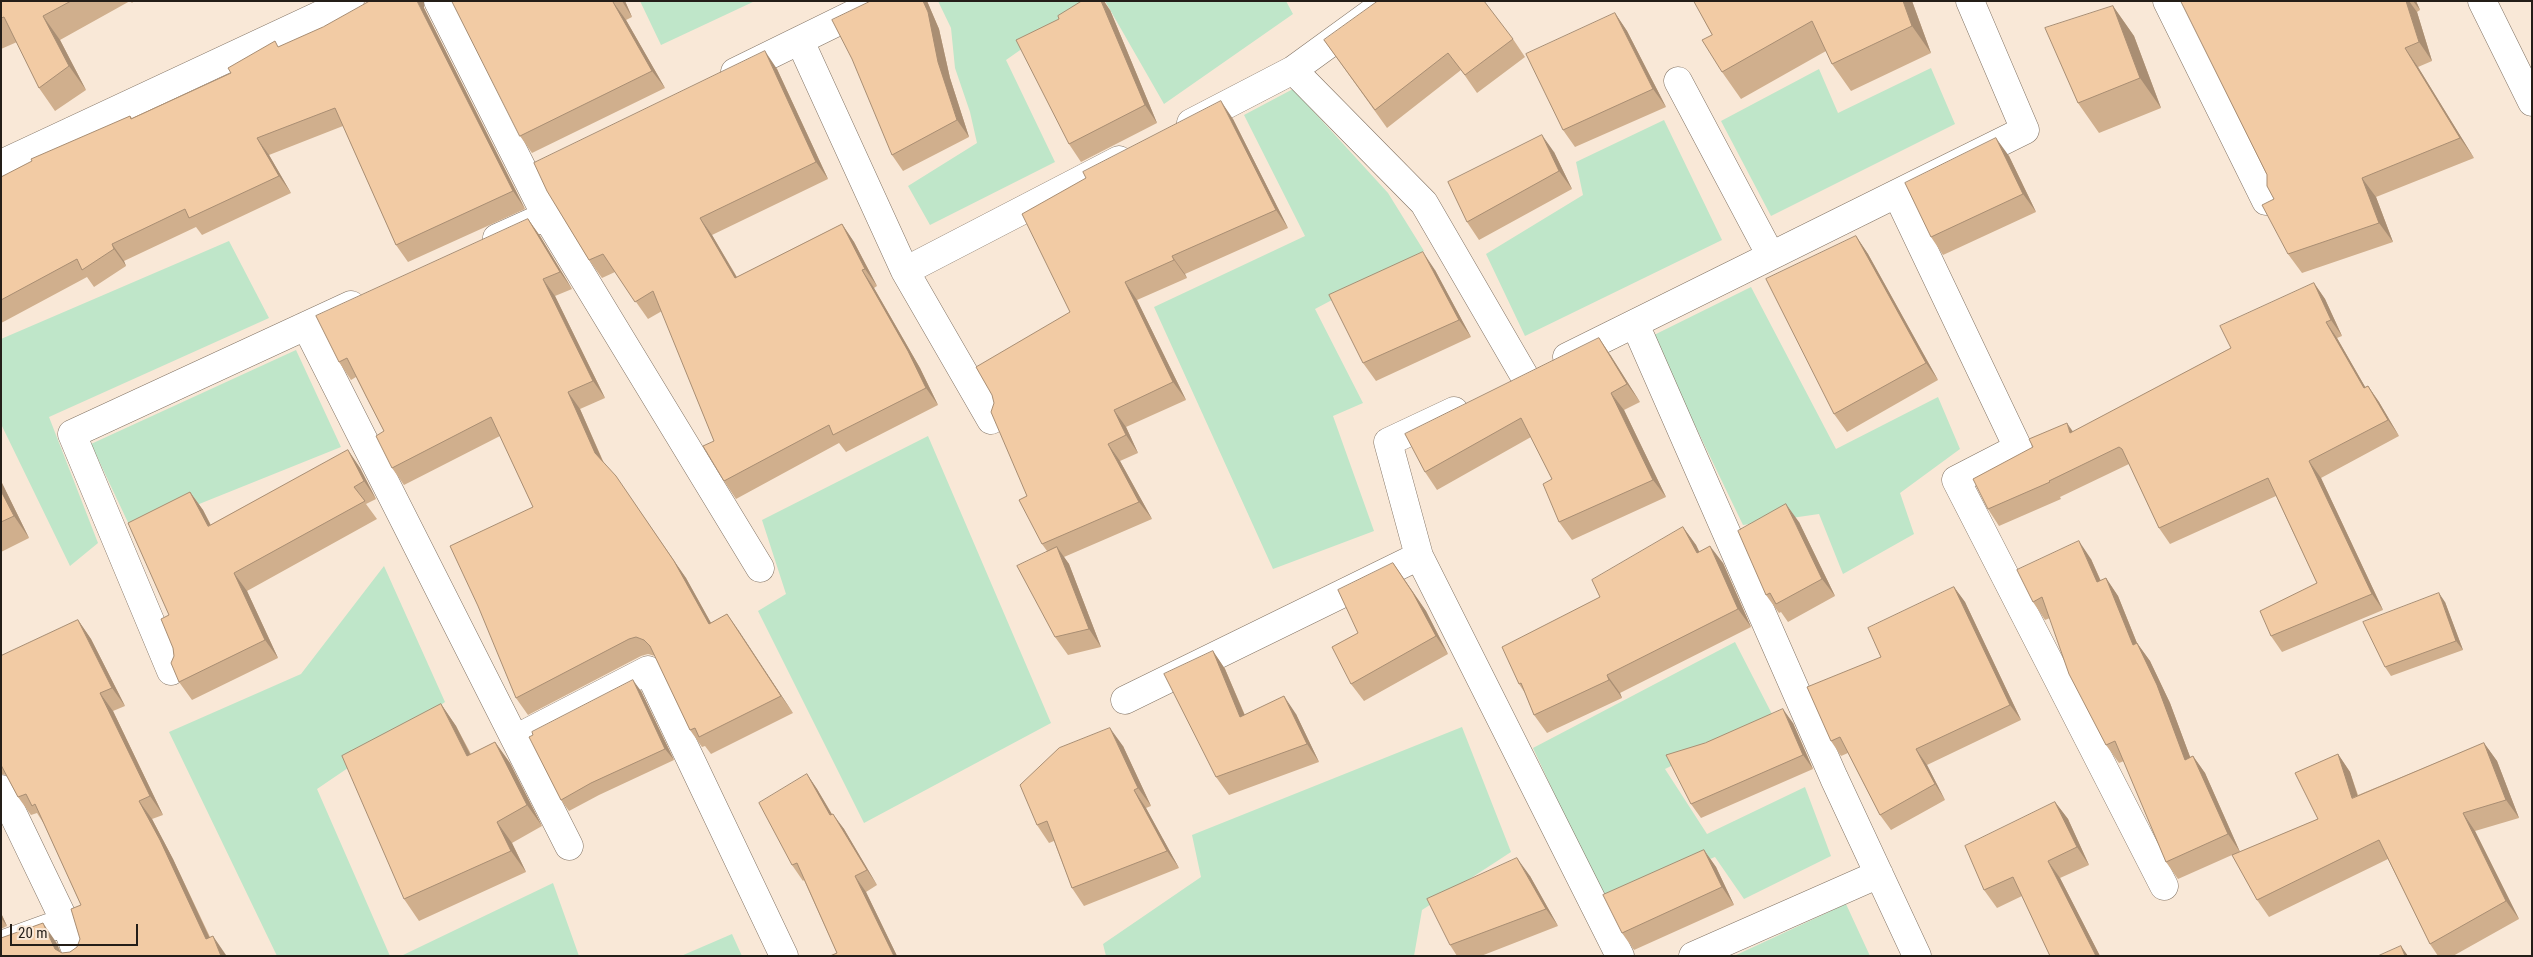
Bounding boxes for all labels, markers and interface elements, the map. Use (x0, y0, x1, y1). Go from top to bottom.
scale bar (12, 914, 140, 946)
text: 20 m (18, 924, 48, 942)

